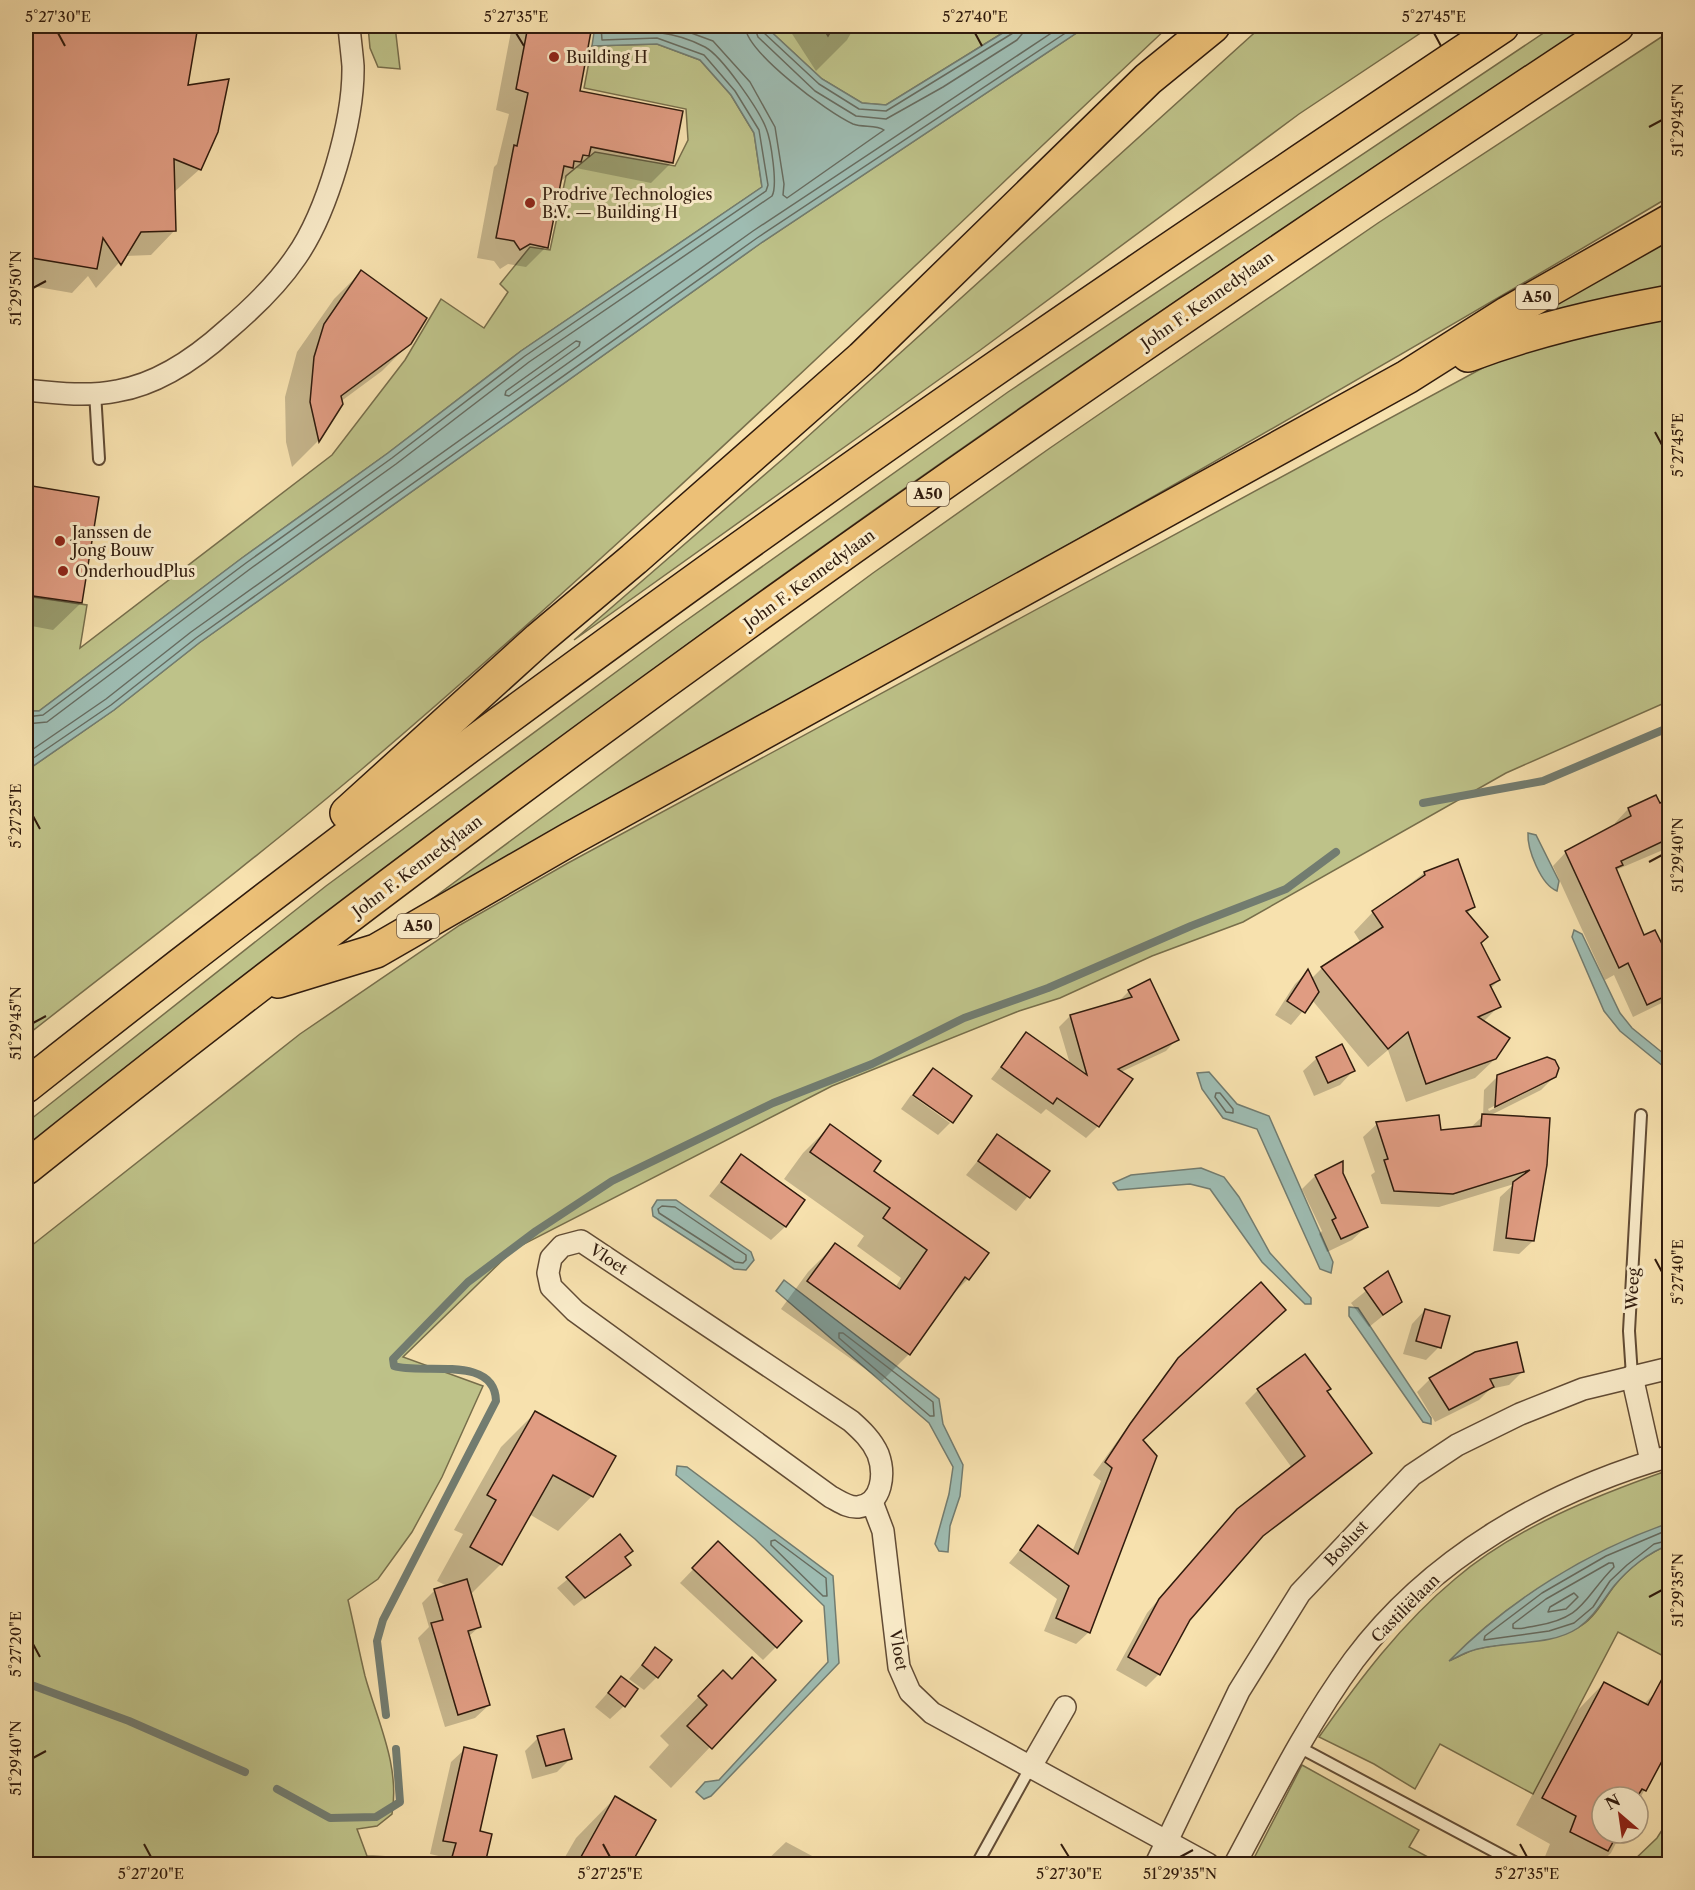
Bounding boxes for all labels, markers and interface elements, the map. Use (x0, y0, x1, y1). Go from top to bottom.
text: 5°27'30"E (25, 7, 91, 26)
text: 5°27'35"E (484, 7, 548, 26)
text: 5°27'40"E (942, 7, 1008, 26)
text: 5°27'45"E (1402, 7, 1466, 26)
place label: Building H (566, 47, 648, 67)
marker: Building H (547, 50, 561, 64)
text: 51°29'45"N (1668, 83, 1687, 157)
place label: Prodrive Technologies B.V. — Building H (542, 184, 713, 222)
marker: Prodrive Technologies B.V. — Building H (523, 196, 537, 210)
street label: John F. Kennedylaan (1134, 247, 1277, 355)
text: 51°29'50"N (6, 250, 25, 326)
road number: A50 (1516, 285, 1558, 309)
text: 5°27'45"E (1668, 413, 1687, 477)
road number: A50 (907, 482, 949, 506)
place label: Janssen de Jong Bouw (69, 522, 155, 560)
street label: John F. Kennedylaan (737, 525, 878, 635)
marker: Janssen de Jong Bouw (53, 534, 67, 548)
place label: OnderhoudPlus (75, 561, 195, 581)
marker: OnderhoudPlus (56, 564, 70, 578)
text: 5°27'25"E (6, 783, 25, 849)
street label: John F. Kennedylaan (346, 811, 486, 923)
text: 51°29'40"N (1668, 817, 1687, 893)
road number: A50 (397, 914, 439, 938)
text: 51°29'45"N (6, 986, 25, 1060)
street label: Vloet (585, 1239, 632, 1279)
text: 5°27'40"E (1668, 1239, 1687, 1305)
street label: Weeg (1621, 1267, 1643, 1312)
street label: Boslust (1320, 1516, 1372, 1570)
text: 51°29'35"N (1668, 1553, 1687, 1627)
street label: Castiliëlaan (1367, 1570, 1443, 1646)
text: 5°27'20"E (6, 1611, 25, 1677)
street label: Vloet (885, 1627, 912, 1672)
text: 51°29'40"N (6, 1720, 25, 1796)
north arrow (1590, 1785, 1650, 1845)
text: N (1602, 1790, 1624, 1814)
text: 5°27'20"E (118, 1864, 184, 1883)
text: 5°27'25"E (577, 1864, 643, 1883)
text: 5°27'30"E (1036, 1864, 1102, 1883)
text: 51°29'35"N (1143, 1864, 1217, 1883)
text: 5°27'35"E (1495, 1864, 1559, 1883)

